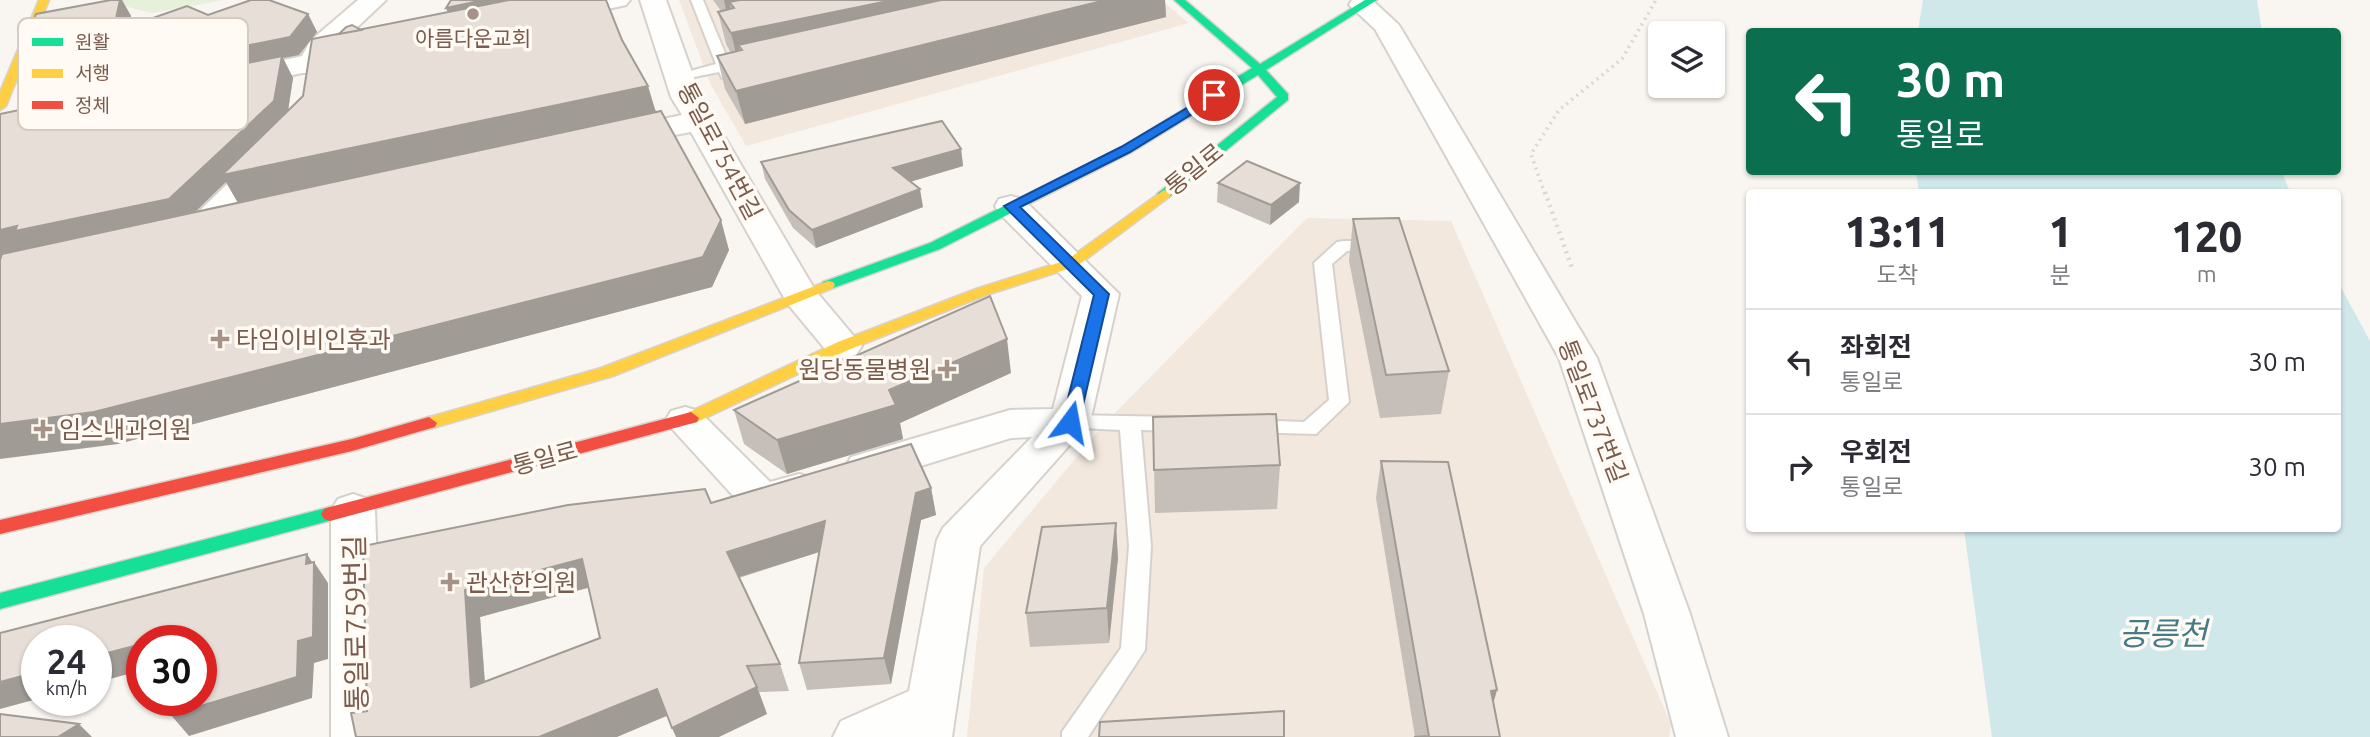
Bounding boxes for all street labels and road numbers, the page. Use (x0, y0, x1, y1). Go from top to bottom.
street label: 통일로754번길 (673, 78, 767, 224)
street label: 통일로 (1160, 138, 1228, 200)
street label: 통일로737번길 (1553, 336, 1633, 486)
street label: 통일로 (510, 436, 580, 480)
street label: 통일로759번길 (338, 535, 372, 711)

